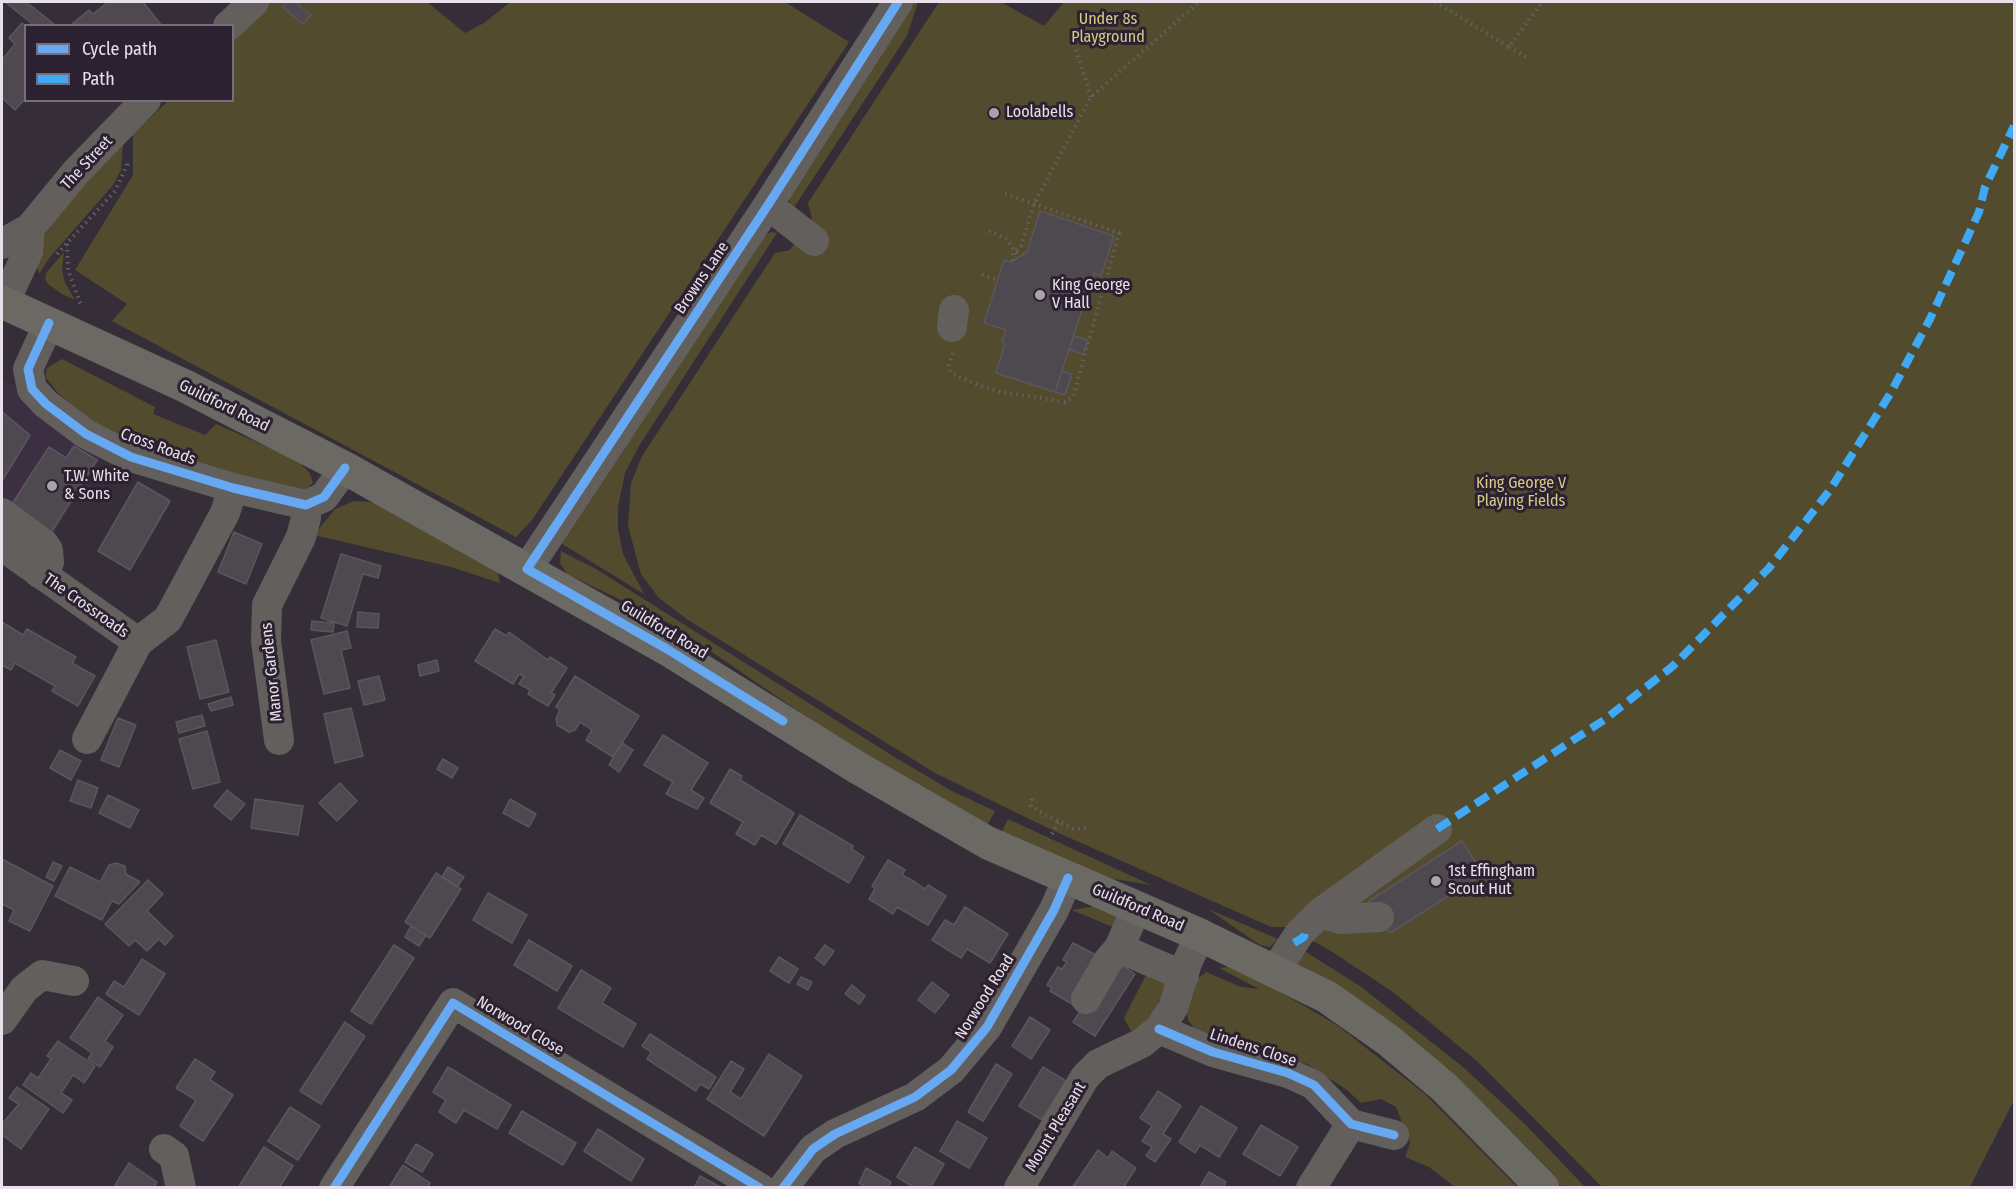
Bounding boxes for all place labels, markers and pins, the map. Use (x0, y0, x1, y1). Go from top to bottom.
place label: Loolabells (1006, 103, 1073, 123)
marker: Loolabells (987, 106, 1001, 120)
place label: King George V Hall (1052, 276, 1130, 314)
marker: King George V Hall (1033, 288, 1047, 302)
place label: T.W. White & Sons (64, 467, 129, 505)
marker: T.W. White & Sons (45, 479, 59, 493)
place label: 1st Effingham Scout Hut (1448, 862, 1535, 900)
marker: 1st Effingham Scout Hut (1429, 874, 1443, 888)

